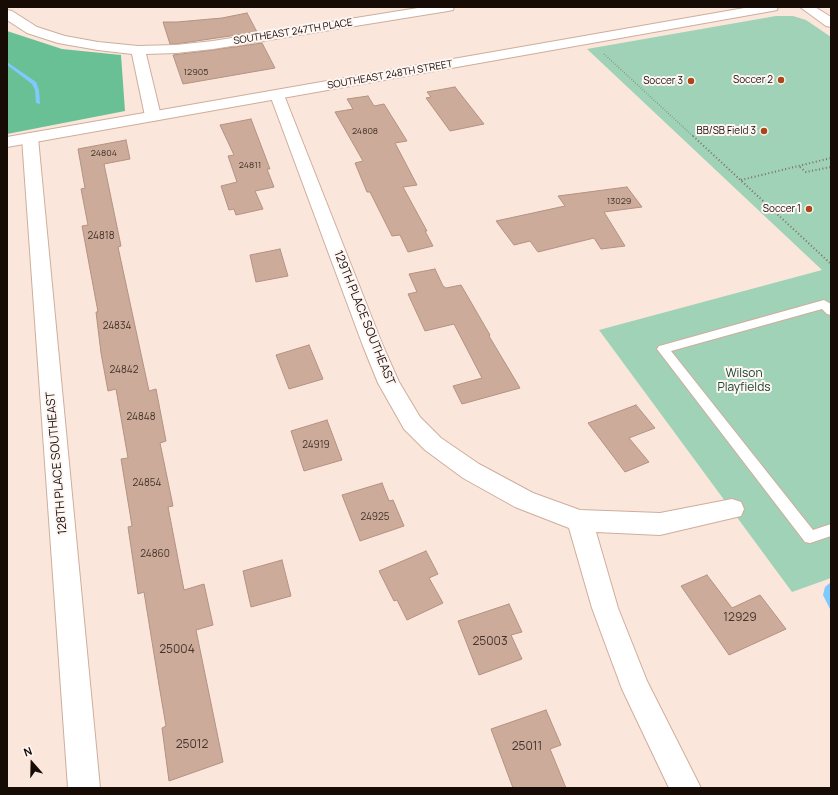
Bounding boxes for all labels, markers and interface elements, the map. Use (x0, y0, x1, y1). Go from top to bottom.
street label: SOUTHEAST 247TH PLACE (233, 17, 353, 47)
street label: SOUTHEAST 248TH STREET (326, 58, 454, 92)
house number: 12905 (184, 67, 208, 77)
place label: Soccer 2 (733, 74, 773, 86)
place label: Soccer 3 (643, 75, 683, 87)
marker: Soccer 2 (776, 75, 786, 85)
marker: Soccer 3 (686, 76, 696, 86)
place label: BB/SB Field 3 (697, 125, 756, 137)
house number: 24808 (352, 126, 378, 136)
marker: BB/SB Field 3 (759, 126, 769, 136)
house number: 24804 (91, 148, 117, 158)
house number: 24811 (239, 160, 261, 170)
house number: 13029 (607, 196, 631, 206)
place label: Soccer 1 (763, 203, 801, 215)
marker: Soccer 1 (804, 204, 814, 214)
house number: 24818 (88, 230, 114, 242)
street label: 129TH PLACE SOUTHEAST (330, 249, 398, 387)
house number: 24834 (103, 320, 131, 332)
house number: 24842 (110, 364, 138, 376)
park label: Wilson Playfields (717, 367, 771, 395)
street label: 128TH PLACE SOUTHEAST (44, 391, 70, 535)
house number: 24848 (127, 411, 155, 423)
house number: 24919 (302, 439, 330, 451)
house number: 24854 (133, 477, 161, 489)
house number: 24925 (361, 511, 389, 523)
house number: 24860 (140, 548, 170, 560)
house number: 12929 (723, 611, 757, 625)
house number: 25003 (472, 635, 508, 649)
house number: 25004 (159, 643, 195, 657)
house number: 25012 (176, 738, 208, 752)
house number: 25011 (512, 740, 542, 754)
north arrow (12, 743, 52, 783)
text: N (21, 743, 34, 760)

